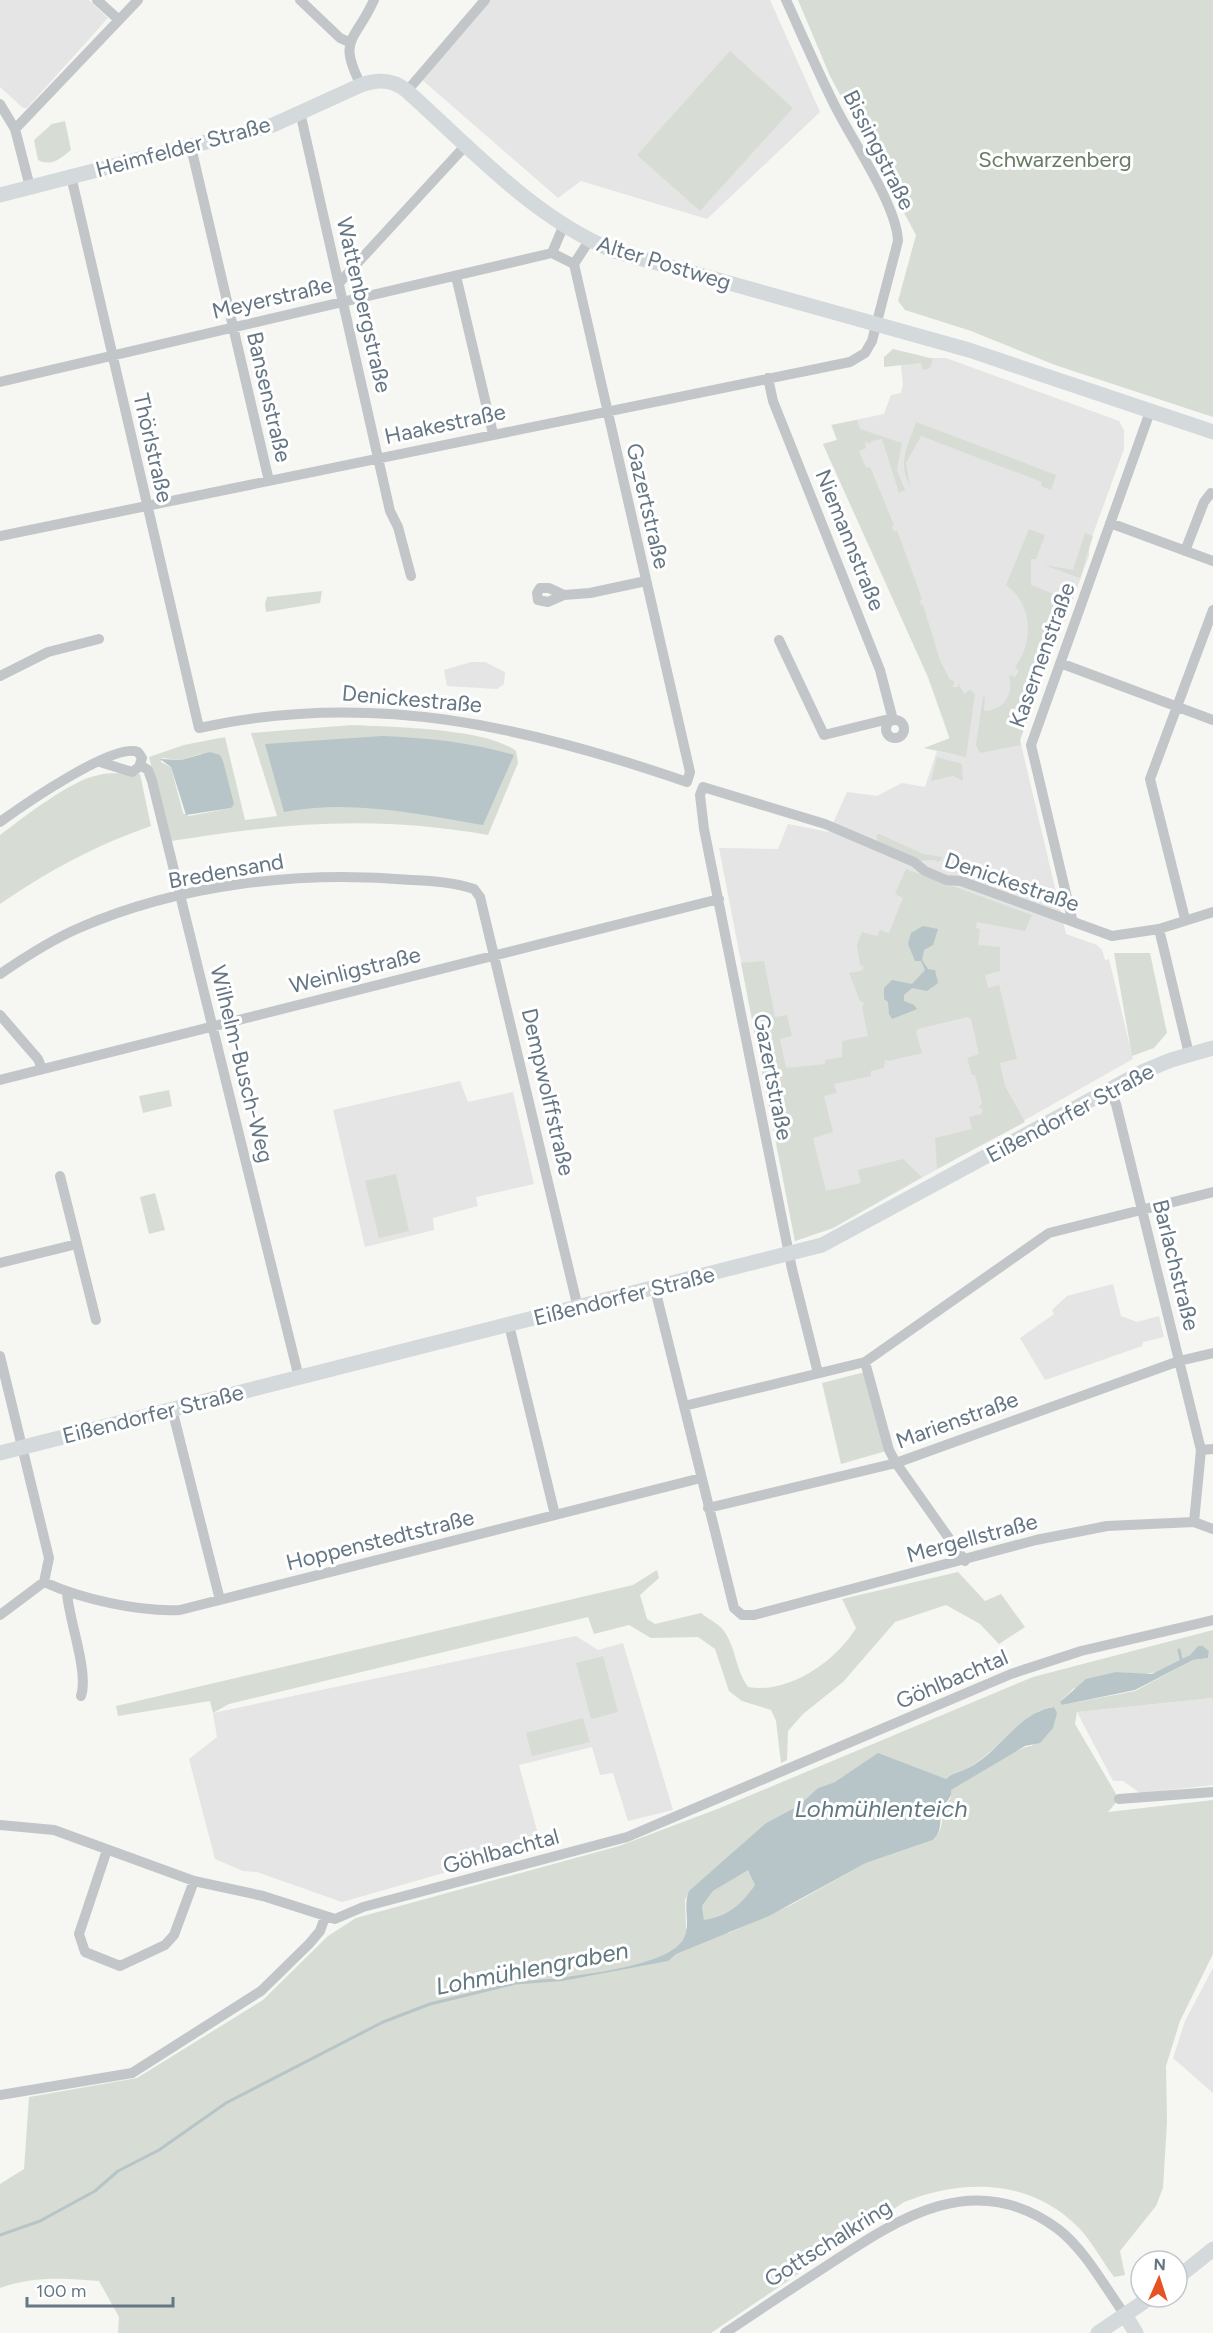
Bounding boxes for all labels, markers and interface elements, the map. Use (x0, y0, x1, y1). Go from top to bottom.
street label: Bissingstraße (837, 86, 921, 214)
street label: Heimfelder Straße (93, 111, 273, 183)
park label: Schwarzenberg (978, 146, 1132, 173)
street label: Wattenbergstraße (331, 215, 397, 395)
street label: Alter Postweg (594, 230, 734, 296)
street label: Meyerstraße (209, 271, 335, 325)
street label: Bansenstraße (241, 329, 297, 465)
street label: Thörlstraße (127, 391, 179, 505)
street label: Haakestraße (382, 398, 508, 450)
street label: Gazertstraße (620, 441, 676, 571)
street label: Niemannstraße (809, 465, 891, 615)
street label: Kasernenstraße (1003, 579, 1081, 731)
street label: Denickestraße (341, 679, 483, 719)
street label: Denickestraße (941, 846, 1083, 918)
street label: Bredensand (166, 848, 286, 894)
street label: Weinligstraße (287, 941, 423, 999)
street label: Wilhelm-Busch-Weg (204, 962, 280, 1166)
street label: Dempwolffstraße (516, 1006, 580, 1178)
street label: Gazertstraße (748, 1012, 798, 1142)
street label: Eißendorfer Straße (982, 1057, 1158, 1169)
street label: Barlachstraße (1147, 1197, 1205, 1333)
street label: Eißendorfer Straße (531, 1260, 717, 1332)
street label: Eißendorfer Straße (60, 1378, 246, 1450)
street label: Marienstraße (892, 1385, 1022, 1455)
street label: Hoppenstedtstraße (283, 1504, 477, 1576)
street label: Mergellstraße (904, 1508, 1040, 1568)
street label: Göhlbachtal (892, 1643, 1012, 1715)
water label: Lohmühlenteich (794, 1794, 968, 1823)
street label: Göhlbachtal (440, 1823, 562, 1879)
water label: Lohmühlengraben (433, 1935, 631, 2001)
street label: Gottschalkring (759, 2193, 897, 2293)
north arrow (1129, 2249, 1189, 2309)
text: N (1153, 2255, 1166, 2274)
scale bar (27, 2270, 172, 2308)
text: 100 m (36, 2280, 86, 2302)

